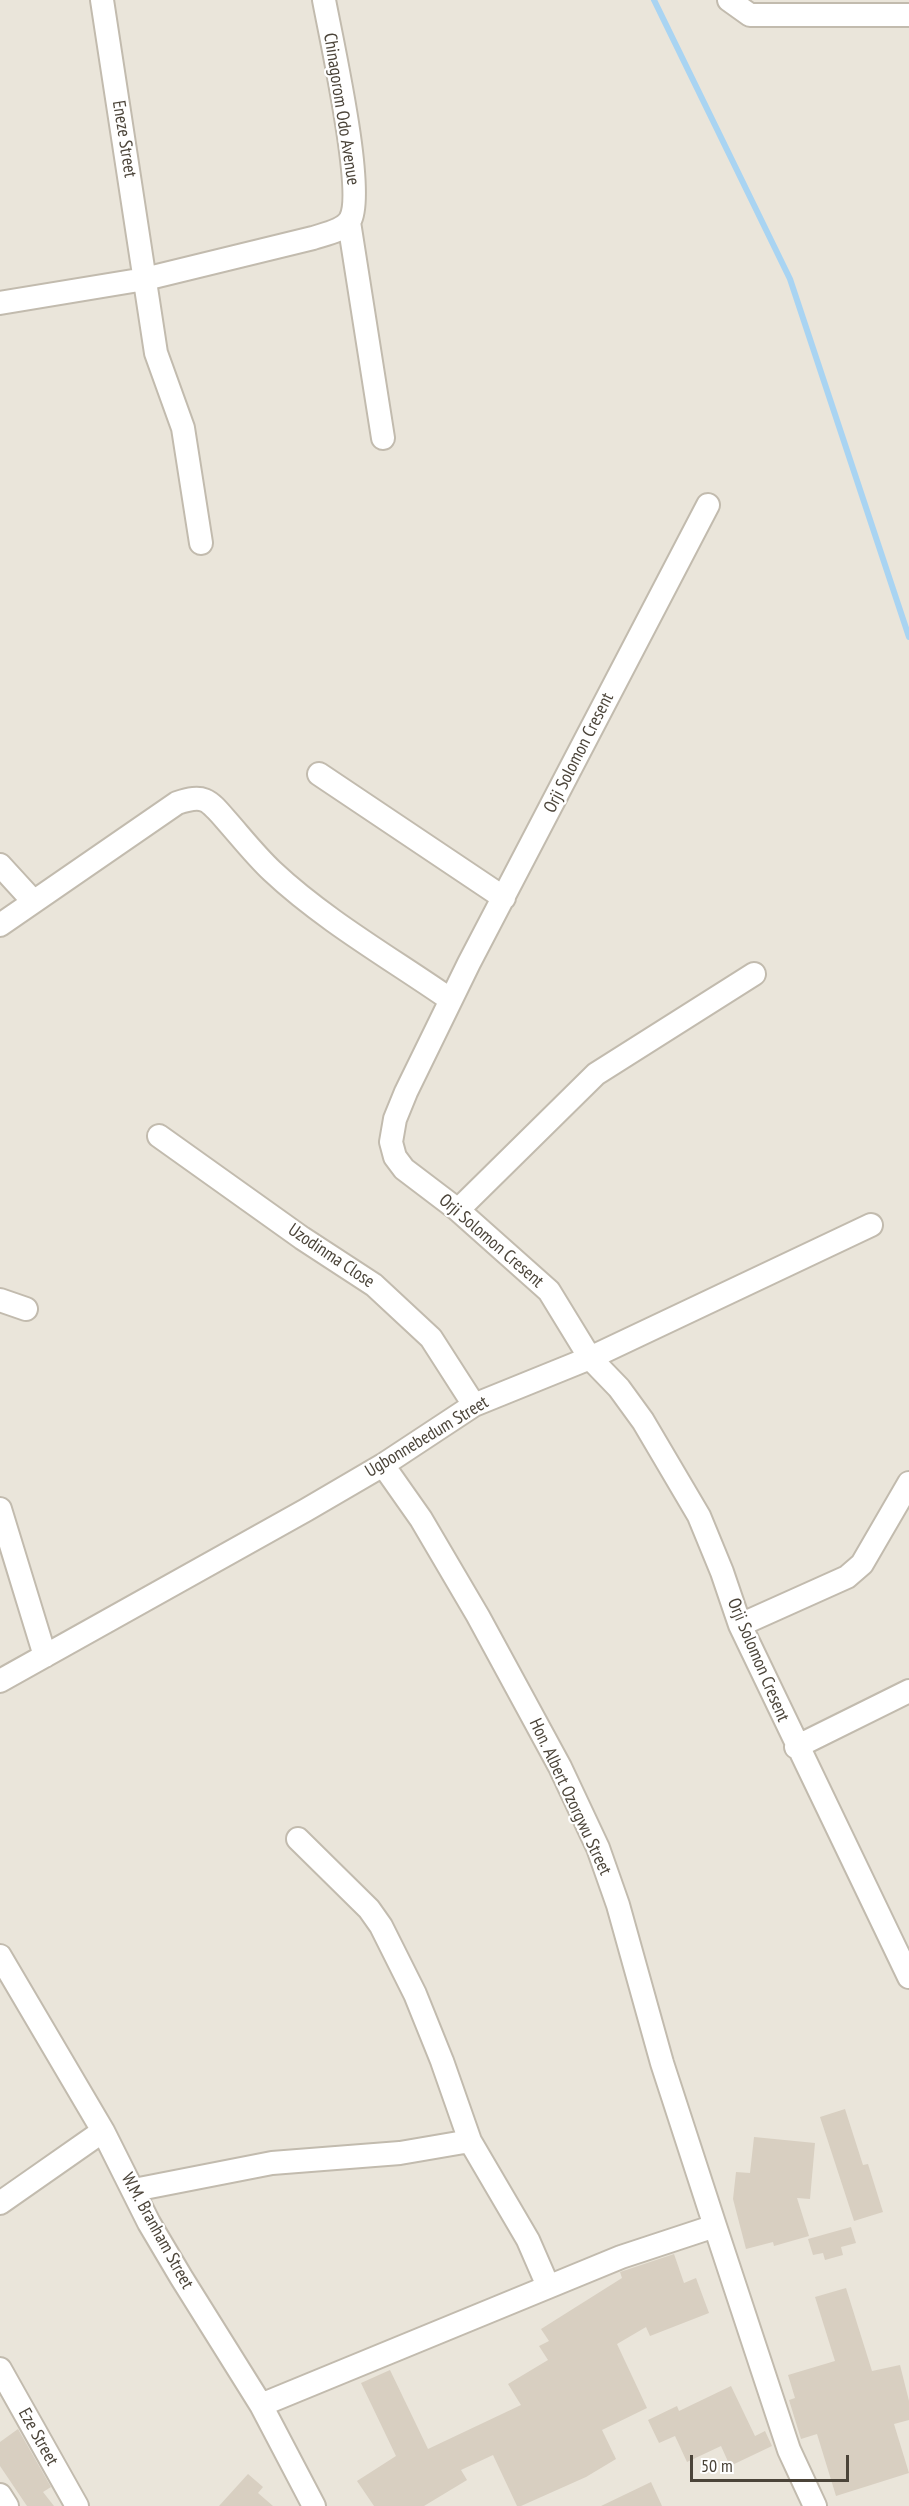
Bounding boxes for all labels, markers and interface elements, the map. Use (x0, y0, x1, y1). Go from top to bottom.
street label: Chinagorom Odo Avenue (318, 31, 364, 187)
street label: Eneze Street (107, 99, 141, 179)
street label: Orji Solomon Cresent (539, 689, 619, 817)
street label: Orji Solomon Cresent (434, 1190, 548, 1292)
street label: Uzodinma Close (284, 1219, 378, 1293)
street label: Ugbonnebedum Street (362, 1392, 492, 1482)
street label: Orji Solomon Cresent (722, 1595, 794, 1725)
street label: Hon. Albert Ozorgwu Street (524, 1715, 616, 1879)
street label: W.M. Branham Street (116, 2169, 198, 2293)
street label: Eze Street (13, 2404, 63, 2470)
scale bar (693, 2443, 852, 2481)
text: 50 m (701, 2454, 733, 2477)

